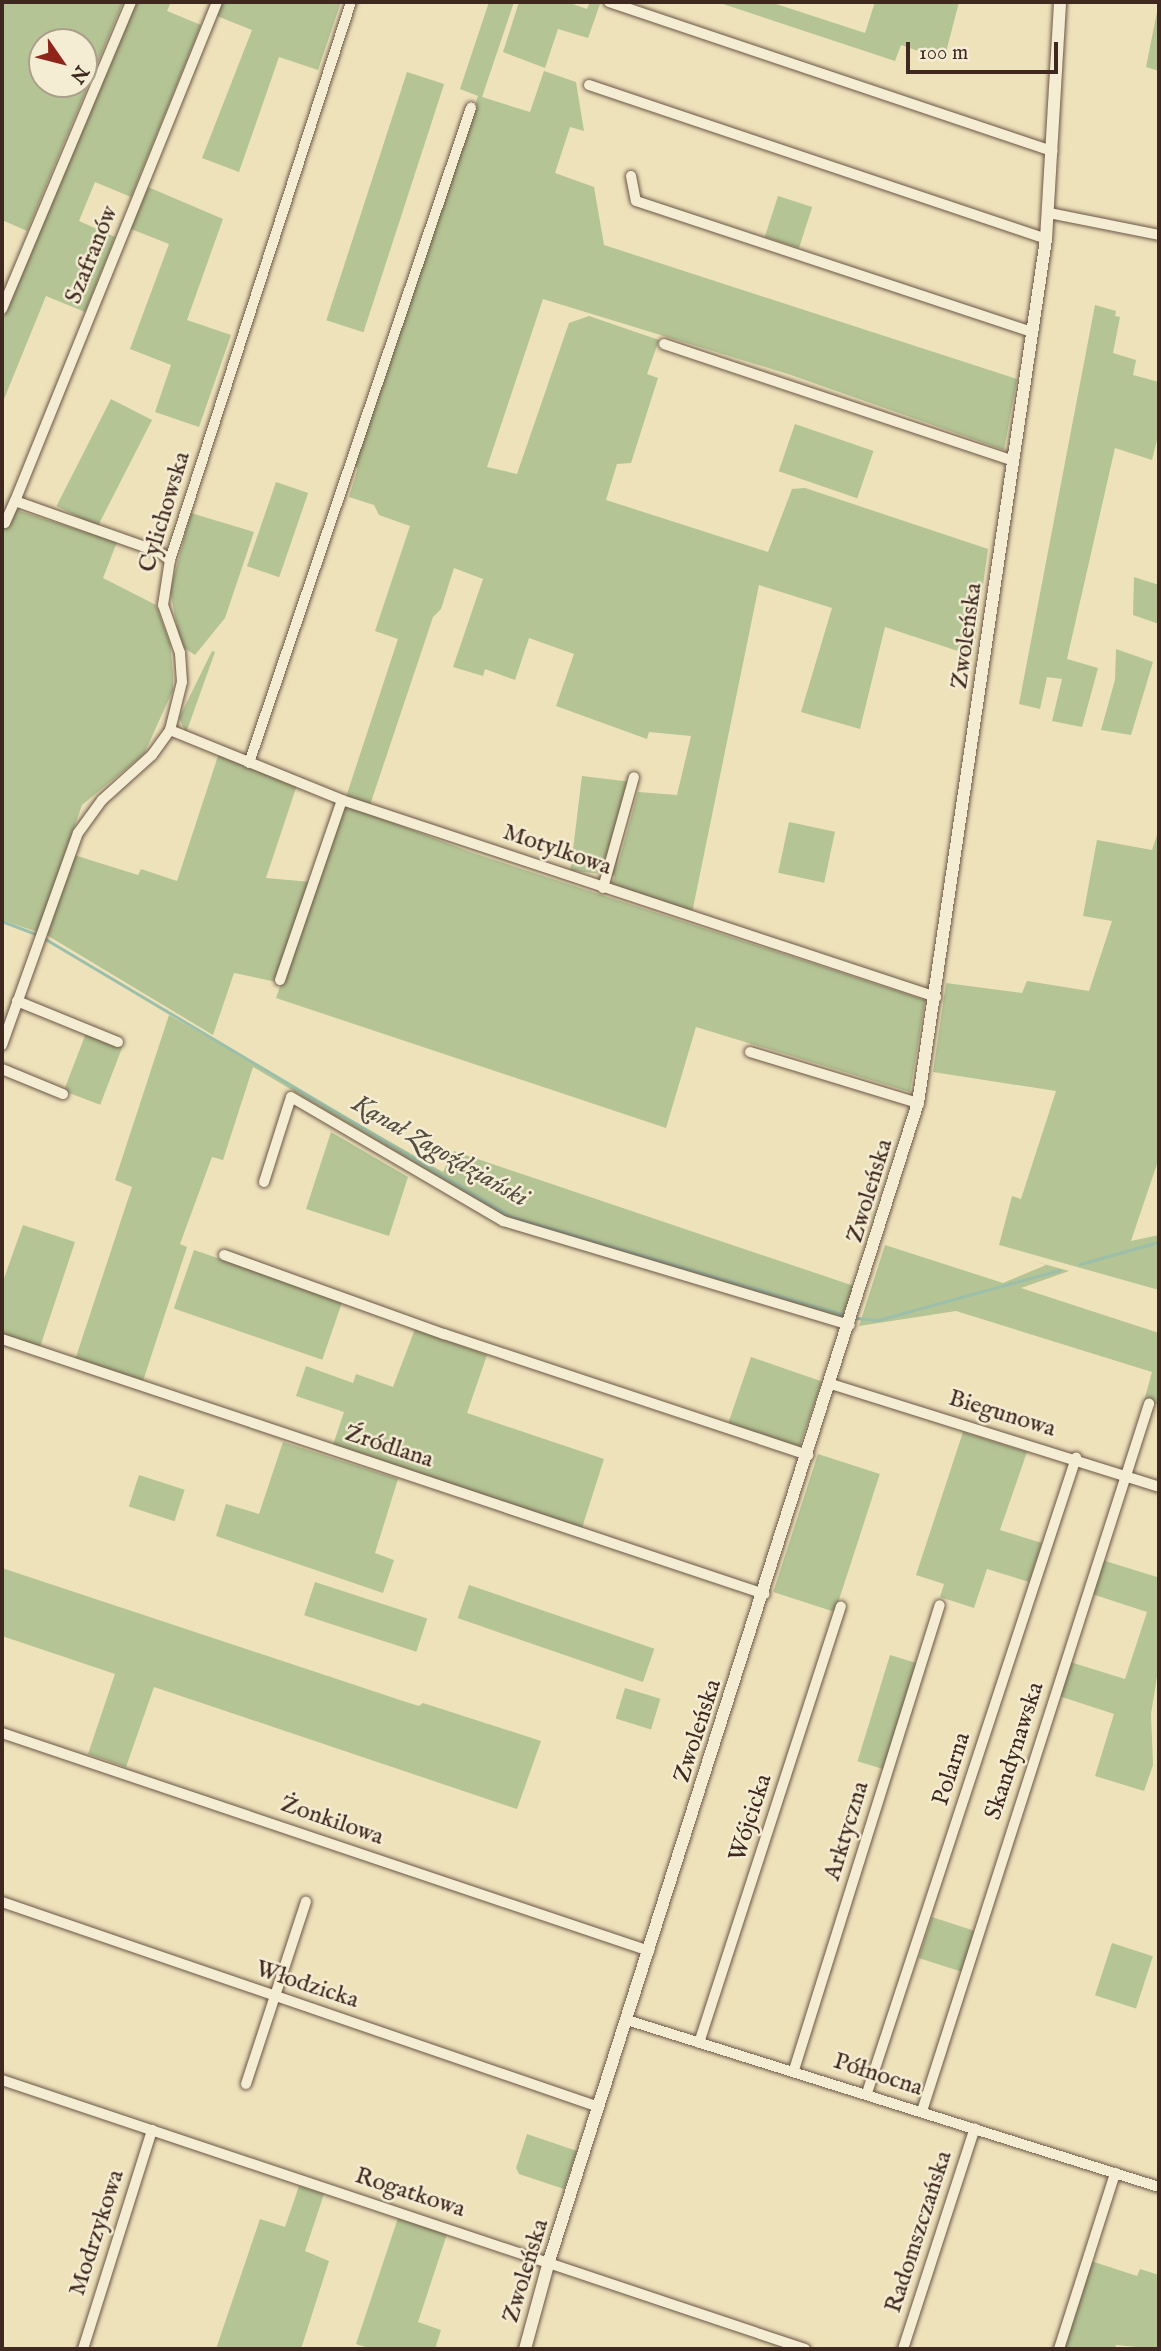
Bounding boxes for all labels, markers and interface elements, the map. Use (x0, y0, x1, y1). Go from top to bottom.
north arrow (28, 28, 98, 98)
scale bar (909, 28, 1061, 72)
text: 100 m (919, 40, 968, 67)
text: N (64, 60, 93, 88)
street label: Szafranów (59, 202, 125, 308)
street label: Cylichowska (133, 448, 197, 576)
street label: Zwoleńska (945, 581, 989, 691)
street label: Motylkowa (499, 818, 615, 882)
water label: Kanał Zagoździański (346, 1088, 534, 1214)
street label: Zwoleńska (841, 1136, 899, 1246)
street label: Biegunowa (945, 1384, 1059, 1444)
street label: Źródlana (341, 1419, 437, 1475)
street label: Zwoleńska (668, 1676, 728, 1786)
street label: Skandynawska (979, 1679, 1051, 1823)
street label: Polarna (927, 1729, 977, 1809)
street label: Wójcicka (723, 1771, 779, 1865)
street label: Arktyczna (818, 1778, 876, 1884)
street label: Żonkilowa (277, 1790, 387, 1852)
street label: Włodzicka (252, 1955, 362, 2015)
street label: Północna (830, 2047, 926, 2103)
street label: Radomszczańska (879, 2147, 959, 2317)
street label: Rogatkowa (351, 2162, 469, 2224)
street label: Modrzykowa (63, 2166, 131, 2300)
street label: Zwoleńska (497, 2216, 555, 2326)

